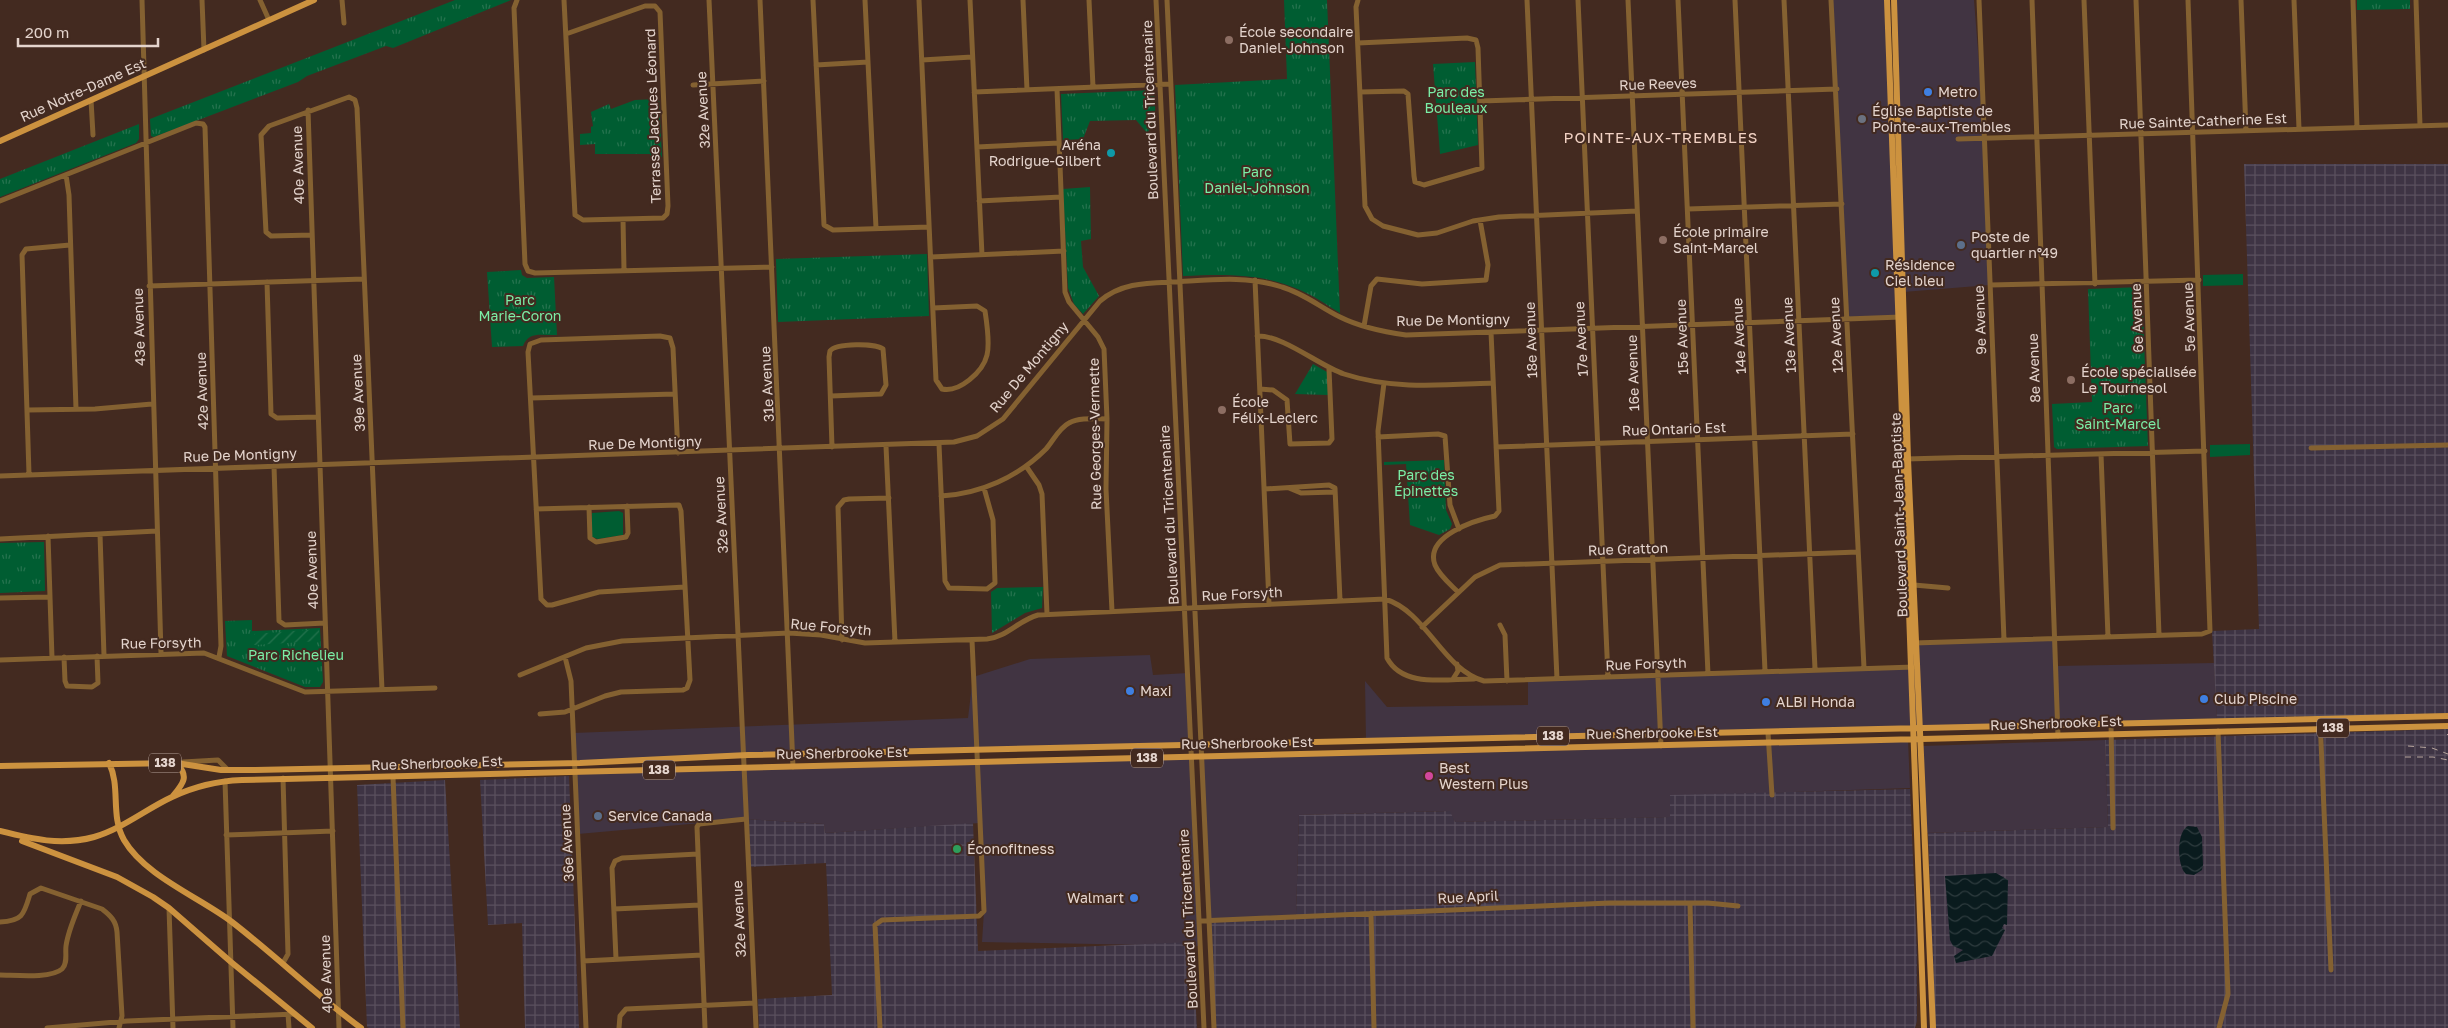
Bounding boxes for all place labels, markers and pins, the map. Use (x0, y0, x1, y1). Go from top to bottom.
place label: École secondaire Daniel-Johnson (1239, 23, 1353, 56)
marker: École secondaire Daniel-Johnson (1223, 34, 1235, 46)
place label: Metro (1938, 83, 1977, 100)
marker: Metro (1922, 86, 1934, 98)
place label: Église Baptiste de Pointe-aux-Trembles (1872, 102, 2011, 135)
marker: Église Baptiste de Pointe-aux-Trembles (1856, 113, 1868, 125)
place label: Aréna Rodrigue-Gilbert (989, 136, 1101, 169)
marker: Aréna Rodrigue-Gilbert (1105, 147, 1117, 159)
place label: École primaire Saint-Marcel (1673, 223, 1769, 256)
place label: Poste de quartier n°49 (1971, 228, 2058, 261)
marker: École primaire Saint-Marcel (1657, 234, 1669, 246)
marker: Poste de quartier n°49 (1955, 239, 1967, 251)
place label: Résidence Ciel bleu (1885, 256, 1955, 289)
marker: Résidence Ciel bleu (1869, 267, 1881, 279)
place label: École spécialisée Le Tournesol (2081, 363, 2197, 396)
marker: École spécialisée Le Tournesol (2065, 374, 2077, 386)
place label: École Félix-Leclerc (1232, 393, 1318, 426)
marker: École Félix-Leclerc (1216, 404, 1228, 416)
place label: Maxi (1140, 682, 1171, 699)
marker: Maxi (1124, 685, 1136, 697)
place label: Club Piscine (2214, 690, 2297, 707)
place label: ALBI Honda (1776, 693, 1855, 710)
marker: Club Piscine (2198, 693, 2210, 705)
marker: ALBI Honda (1760, 696, 1772, 708)
place label: Best Western Plus (1439, 759, 1528, 792)
marker: Best Western Plus (1423, 770, 1435, 782)
place label: Service Canada (608, 807, 712, 824)
marker: Service Canada (592, 810, 604, 822)
place label: Éconofitness (967, 840, 1054, 857)
marker: Éconofitness (951, 843, 963, 855)
place label: Walmart (1067, 889, 1124, 906)
marker: Walmart (1128, 892, 1140, 904)

